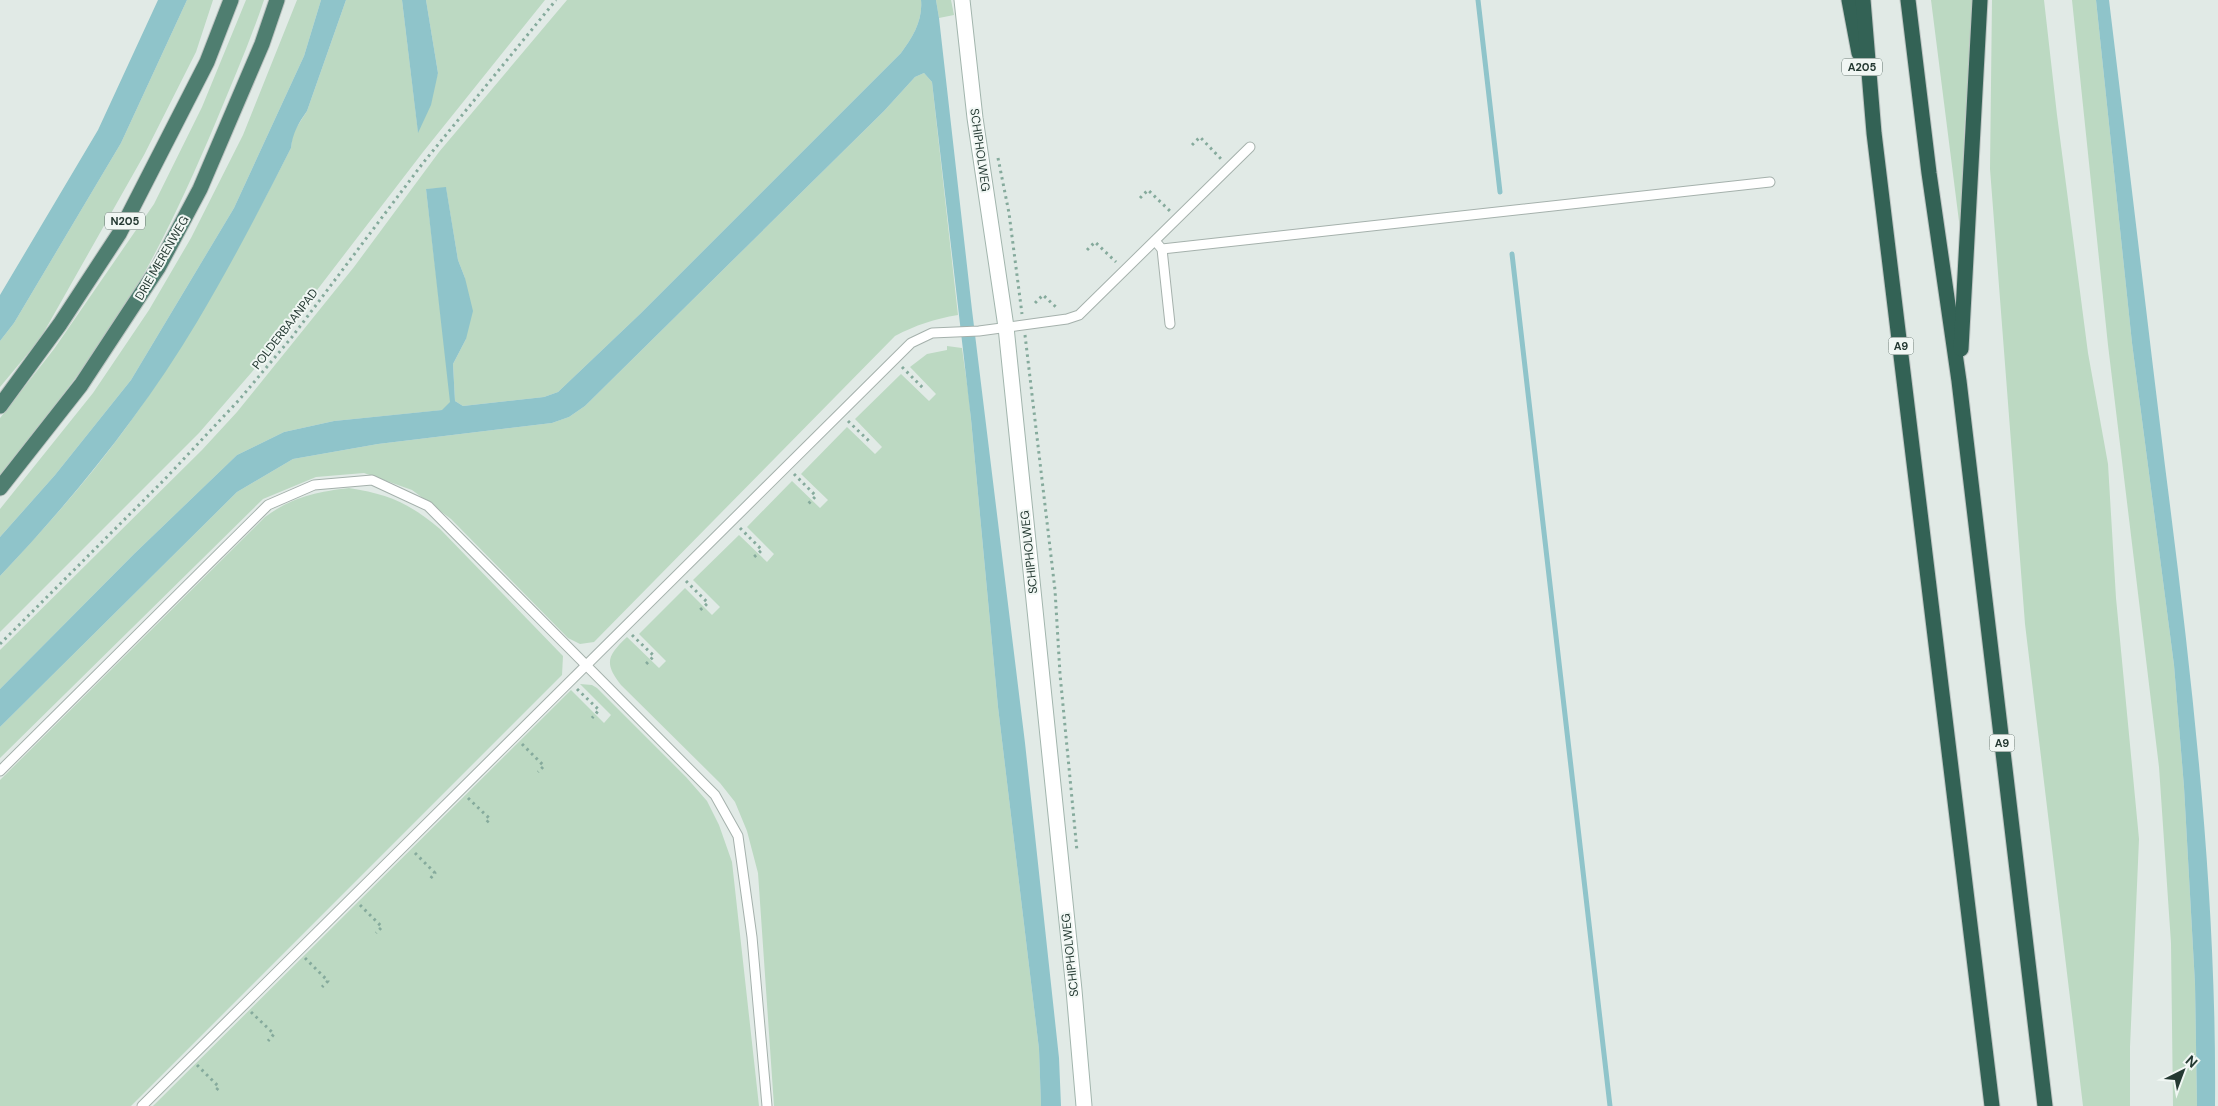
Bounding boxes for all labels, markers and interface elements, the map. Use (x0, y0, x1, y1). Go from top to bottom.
road number: A205 (1842, 58, 1882, 76)
street label: SCHIPHOLWEG (966, 107, 994, 193)
road number: N205 (105, 212, 145, 230)
street label: DRIE MERENWEG (131, 213, 193, 303)
street label: POLDERBAANPAD (248, 285, 322, 373)
road number: A9 (1888, 338, 1914, 354)
street label: SCHIPHOLWEG (1017, 509, 1041, 595)
road number: A9 (1990, 734, 2014, 751)
street label: SCHIPHOLWEG (1058, 912, 1082, 998)
north arrow (2158, 1046, 2208, 1096)
text: N (2182, 1051, 2202, 1071)

